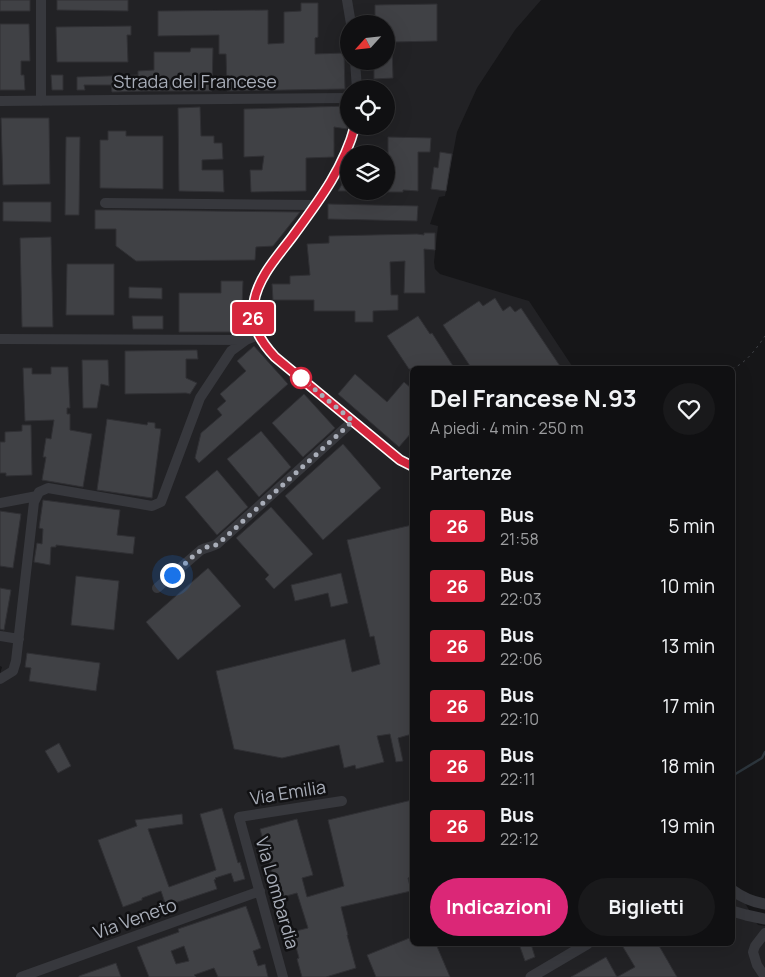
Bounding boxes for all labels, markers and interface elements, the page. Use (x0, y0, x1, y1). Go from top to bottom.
north arrow (340, 15, 395, 70)
map controls (340, 15, 395, 200)
street label: Strada del Francese (113, 69, 277, 93)
button: locate (340, 80, 395, 135)
button: layers (340, 145, 395, 200)
line badge: 26 (230, 302, 276, 334)
text: 26 (242, 306, 264, 330)
unlabelled marker (290, 367, 312, 389)
text: Del Francese N.93 (430, 381, 637, 414)
button: heart (663, 383, 715, 435)
text: A piedi · 4 min · 250 m (430, 417, 584, 439)
text: Partenze (430, 460, 512, 486)
text: Bus (500, 502, 534, 528)
text: 5 min (668, 513, 715, 539)
text: 26 (447, 514, 468, 538)
text: 21:58 (500, 528, 539, 550)
text: Bus (500, 562, 534, 588)
your location (160, 563, 185, 588)
text: 10 min (660, 573, 715, 599)
text: 26 (447, 574, 468, 598)
text: 22:03 (500, 588, 542, 610)
text: Bus (500, 622, 534, 648)
text: 13 min (661, 633, 715, 659)
text: 26 (447, 634, 468, 658)
text: 22:06 (500, 648, 543, 670)
text: Bus (500, 682, 534, 708)
text: 17 min (662, 693, 715, 719)
text: 26 (447, 694, 468, 718)
text: 22:10 (500, 708, 539, 730)
text: Bus (500, 742, 534, 768)
text: 18 min (661, 753, 715, 779)
text: 26 (447, 754, 468, 778)
text: 22:11 (500, 768, 536, 790)
street label: Via Emilia (248, 774, 327, 810)
text: Bus (500, 802, 534, 828)
text: 19 min (660, 813, 715, 839)
text: 26 (447, 814, 468, 838)
text: 22:12 (500, 828, 538, 850)
street label: Via Lombardia (251, 834, 305, 951)
button: Indicazioni (430, 878, 568, 936)
button: Biglietti (578, 878, 715, 936)
street label: Via Veneto (90, 892, 180, 944)

